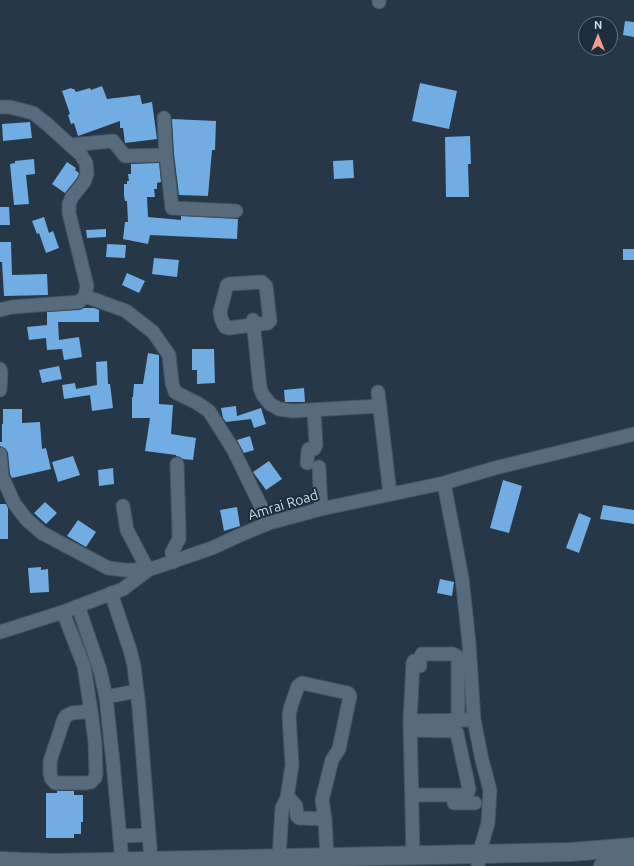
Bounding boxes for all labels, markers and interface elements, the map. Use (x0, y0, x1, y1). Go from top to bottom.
north arrow (578, 16, 618, 56)
text: N (594, 19, 602, 31)
street label: Amrai Road (246, 486, 320, 524)

